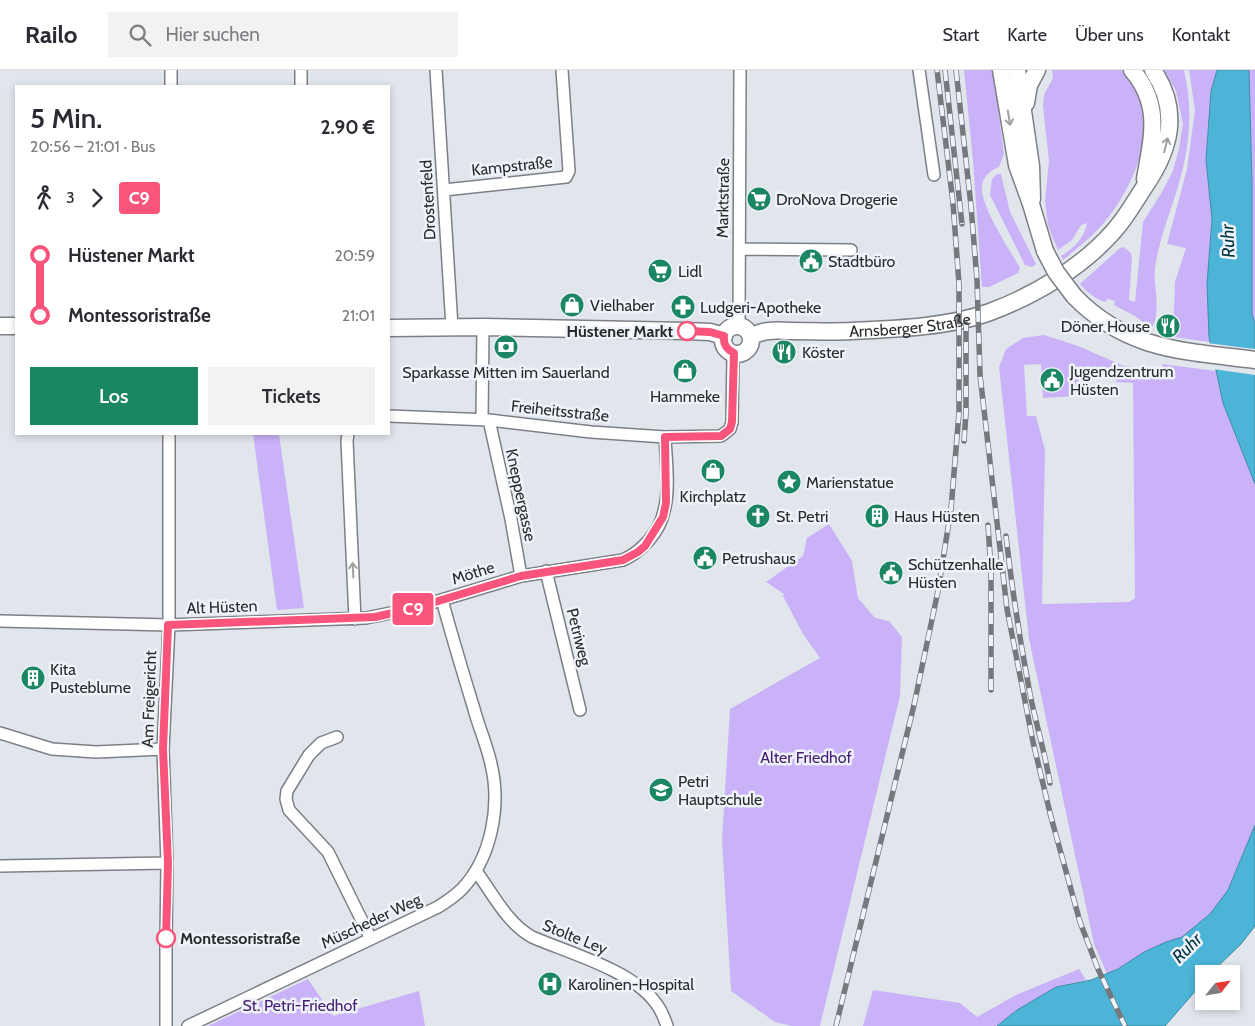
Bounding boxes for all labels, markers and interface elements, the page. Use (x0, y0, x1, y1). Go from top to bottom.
search box (108, 12, 458, 57)
text: Railo (25, 20, 78, 49)
icon: search (126, 21, 154, 49)
text: Hier suchen (166, 23, 260, 46)
text: Start (943, 24, 979, 46)
text: Karte (1007, 24, 1047, 46)
text: Über uns (1075, 24, 1144, 46)
text: Kontakt (1172, 24, 1230, 46)
text: 5 Min. (30, 101, 102, 135)
one-way arrow (1004, 110, 1014, 126)
text: 2.90 € (320, 116, 375, 139)
text: 20:56 – 21:01 · Bus (30, 137, 155, 156)
one-way arrow (1162, 137, 1171, 153)
street label: Kampstraße (470, 152, 554, 180)
street label: Marktstraße (713, 158, 733, 238)
street label: Drostenfeld (416, 160, 440, 240)
icon: walk (30, 184, 58, 212)
icon: forward (83, 184, 111, 212)
supermarket icon: DroNova Drogerie (746, 186, 772, 212)
text: C9 (129, 187, 150, 209)
text: 3 (66, 188, 75, 207)
place label: DroNova Drogerie (776, 190, 898, 209)
water label: Ruhr (1216, 222, 1240, 258)
text: Hüstener Markt (68, 244, 195, 267)
text: 20:59 (334, 246, 375, 265)
public building icon: Stadtbüro (798, 248, 824, 274)
place label: Stadtbüro (828, 252, 896, 271)
supermarket icon: Lidl (647, 258, 673, 284)
place label: Lidl (678, 262, 702, 281)
shop icon: Vielhaber (559, 292, 585, 318)
pharmacy icon: Ludgeri-Apotheke (670, 294, 696, 320)
place label: Vielhaber (590, 296, 655, 315)
place label: Ludgeri-Apotheke (700, 298, 821, 317)
text: Montessoristraße (68, 304, 211, 327)
text: 21:01 (342, 306, 375, 325)
street label: Arnsberger Straße (849, 309, 973, 341)
restaurant icon: Döner House (1155, 313, 1181, 339)
place label: Döner House (1061, 317, 1150, 336)
marker: Hüstener Markt (677, 321, 697, 341)
place label: Hüstener Markt (566, 322, 673, 341)
bank icon: Sparkasse Mitten im Sauerland (493, 334, 519, 360)
restaurant icon: Köster (771, 339, 797, 365)
place label: Köster (802, 343, 845, 362)
shop icon: Hammeke (672, 358, 698, 384)
place label: Jugendzentrum Hüsten (1069, 362, 1174, 399)
place label: Sparkasse Mitten im Sauerland (402, 363, 610, 382)
button: Los (30, 367, 198, 425)
button: Tickets (208, 367, 375, 425)
public building icon: Jugendzentrum Hüsten (1039, 367, 1065, 393)
place label: Hammeke (650, 387, 720, 406)
street label: Freiheitsstraße (510, 396, 610, 426)
street label: Kneppergasse (502, 447, 540, 543)
shop icon: Kirchplatz (700, 458, 726, 484)
place icon: Marienstatue (776, 469, 802, 495)
place label: Marienstatue (806, 473, 894, 492)
place label: Kirchplatz (680, 487, 747, 506)
church icon: St. Petri (745, 503, 771, 529)
building icon: Haus Hüsten (864, 503, 890, 529)
place label: St. Petri (776, 507, 828, 526)
place label: Haus Hüsten (894, 507, 980, 526)
public building icon: Petrushaus (692, 545, 718, 571)
place label: Petrushaus (722, 549, 796, 568)
place label: Schützenhalle Hüsten (908, 555, 1004, 592)
street label: Möthe (449, 558, 497, 588)
public building icon: Schützenhalle Hüsten (878, 560, 904, 586)
one-way arrow (348, 563, 358, 579)
line badge: C9 (390, 593, 436, 625)
street label: Alt Hüsten (186, 596, 258, 618)
text: C9 (402, 598, 424, 620)
street label: Petriweg (563, 606, 596, 669)
street label: Am Freigericht (138, 649, 160, 748)
place label: Kita Pusteblume (50, 660, 131, 697)
building icon: Kita Pusteblume (20, 665, 46, 691)
park label: Alter Friedhof (760, 748, 852, 767)
place label: Petri Hauptschule (678, 772, 762, 809)
school or university icon: Petri Hauptschule (648, 777, 674, 803)
street label: Müscheder Weg (318, 889, 425, 953)
street label: Stolte Ley (540, 915, 610, 959)
water label: Ruhr (1167, 927, 1208, 968)
marker: Montessoristraße (156, 928, 176, 948)
place label: Montessoristraße (180, 929, 300, 948)
north arrow (1195, 965, 1240, 1010)
map controls (1195, 965, 1240, 1010)
hospital icon: Karolinen-Hospital (537, 971, 563, 997)
place label: Karolinen-Hospital (568, 975, 694, 994)
park label: St. Petri-Friedhof (242, 996, 358, 1015)

